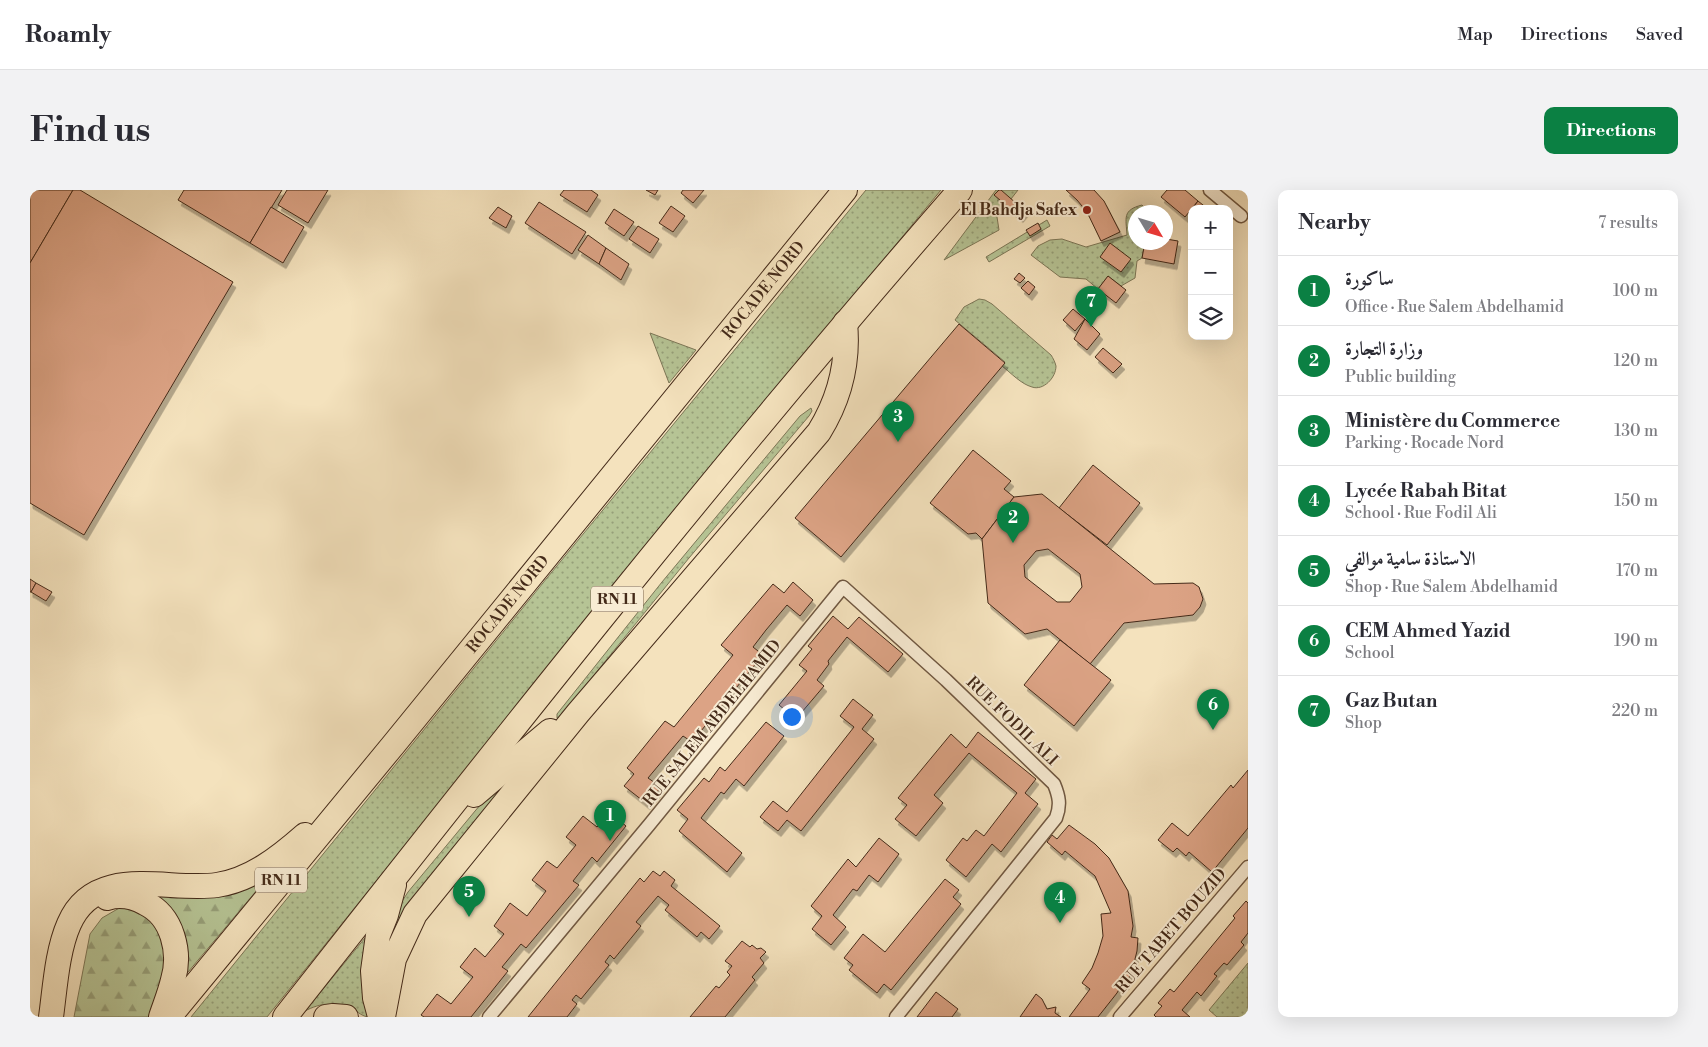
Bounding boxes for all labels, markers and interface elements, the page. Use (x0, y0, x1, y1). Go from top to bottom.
text: Roamly (25, 20, 111, 50)
text: Map (1457, 23, 1493, 46)
text: Directions (1521, 23, 1608, 46)
text: Saved (1636, 23, 1683, 46)
button: Directions (1544, 107, 1678, 154)
text: Find us (30, 109, 150, 152)
place label: El Bahdja Safex (960, 200, 1078, 220)
marker: El Bahdja Safex (1081, 204, 1093, 216)
north arrow (1128, 205, 1173, 250)
map controls (1188, 205, 1233, 340)
button: + (1188, 205, 1233, 250)
text: Nearby (1298, 210, 1371, 236)
text: 7 results (1598, 213, 1658, 233)
street label: ROCADE NORD (718, 237, 809, 343)
button: − (1188, 250, 1233, 295)
text: ساكورة (1345, 267, 1394, 291)
text: 1 (1310, 281, 1318, 301)
text: 100 m (1613, 281, 1658, 301)
pin: 7 (1075, 286, 1107, 327)
button: layers (1188, 295, 1233, 340)
text: Office · Rue Salem Abdelhamid (1345, 297, 1564, 317)
text: وزارة التجارة (1345, 337, 1423, 361)
text: 2 (1309, 351, 1319, 371)
text: 120 m (1614, 351, 1658, 371)
text: Public building (1345, 367, 1456, 387)
pin: 3 (882, 401, 914, 442)
text: Ministère du Commerce (1345, 409, 1560, 433)
text: 3 (1309, 421, 1319, 441)
text: 130 m (1614, 421, 1658, 441)
text: Parking · Rocade Nord (1345, 433, 1504, 453)
text: Lycée Rabah Bitat (1345, 479, 1506, 503)
text: 4 (1309, 491, 1319, 511)
text: 150 m (1614, 491, 1658, 511)
pin: 2 (997, 502, 1029, 543)
text: School · Rue Fodil Ali (1345, 503, 1497, 523)
text: الاستاذة سامية موالفي (1345, 547, 1476, 571)
street label: ROCADE NORD (462, 551, 554, 657)
text: 5 (1309, 561, 1319, 581)
text: 170 m (1616, 561, 1658, 581)
text: Shop · Rue Salem Abdelhamid (1345, 577, 1558, 597)
road number: RN 11 (591, 586, 643, 612)
text: CEM Ahmed Yazid (1345, 619, 1511, 643)
text: 6 (1309, 631, 1319, 651)
text: 190 m (1614, 631, 1658, 651)
street label: RUE SALEM ABDELHAMID (639, 636, 785, 810)
text: School (1345, 643, 1394, 663)
street label: RUE FODIL ALI (962, 672, 1062, 770)
pin: 6 (1197, 689, 1229, 730)
text: Gaz Butan (1345, 689, 1438, 713)
text: 7 (1309, 701, 1319, 721)
text: 220 m (1612, 701, 1658, 721)
your location (779, 704, 805, 730)
text: Shop (1345, 713, 1382, 733)
pin: 1 (594, 800, 626, 841)
street label: RUE TABET BOUZID (1111, 864, 1231, 998)
road number: RN 11 (255, 868, 307, 892)
pin: 5 (453, 876, 485, 917)
pin: 4 (1044, 882, 1076, 923)

